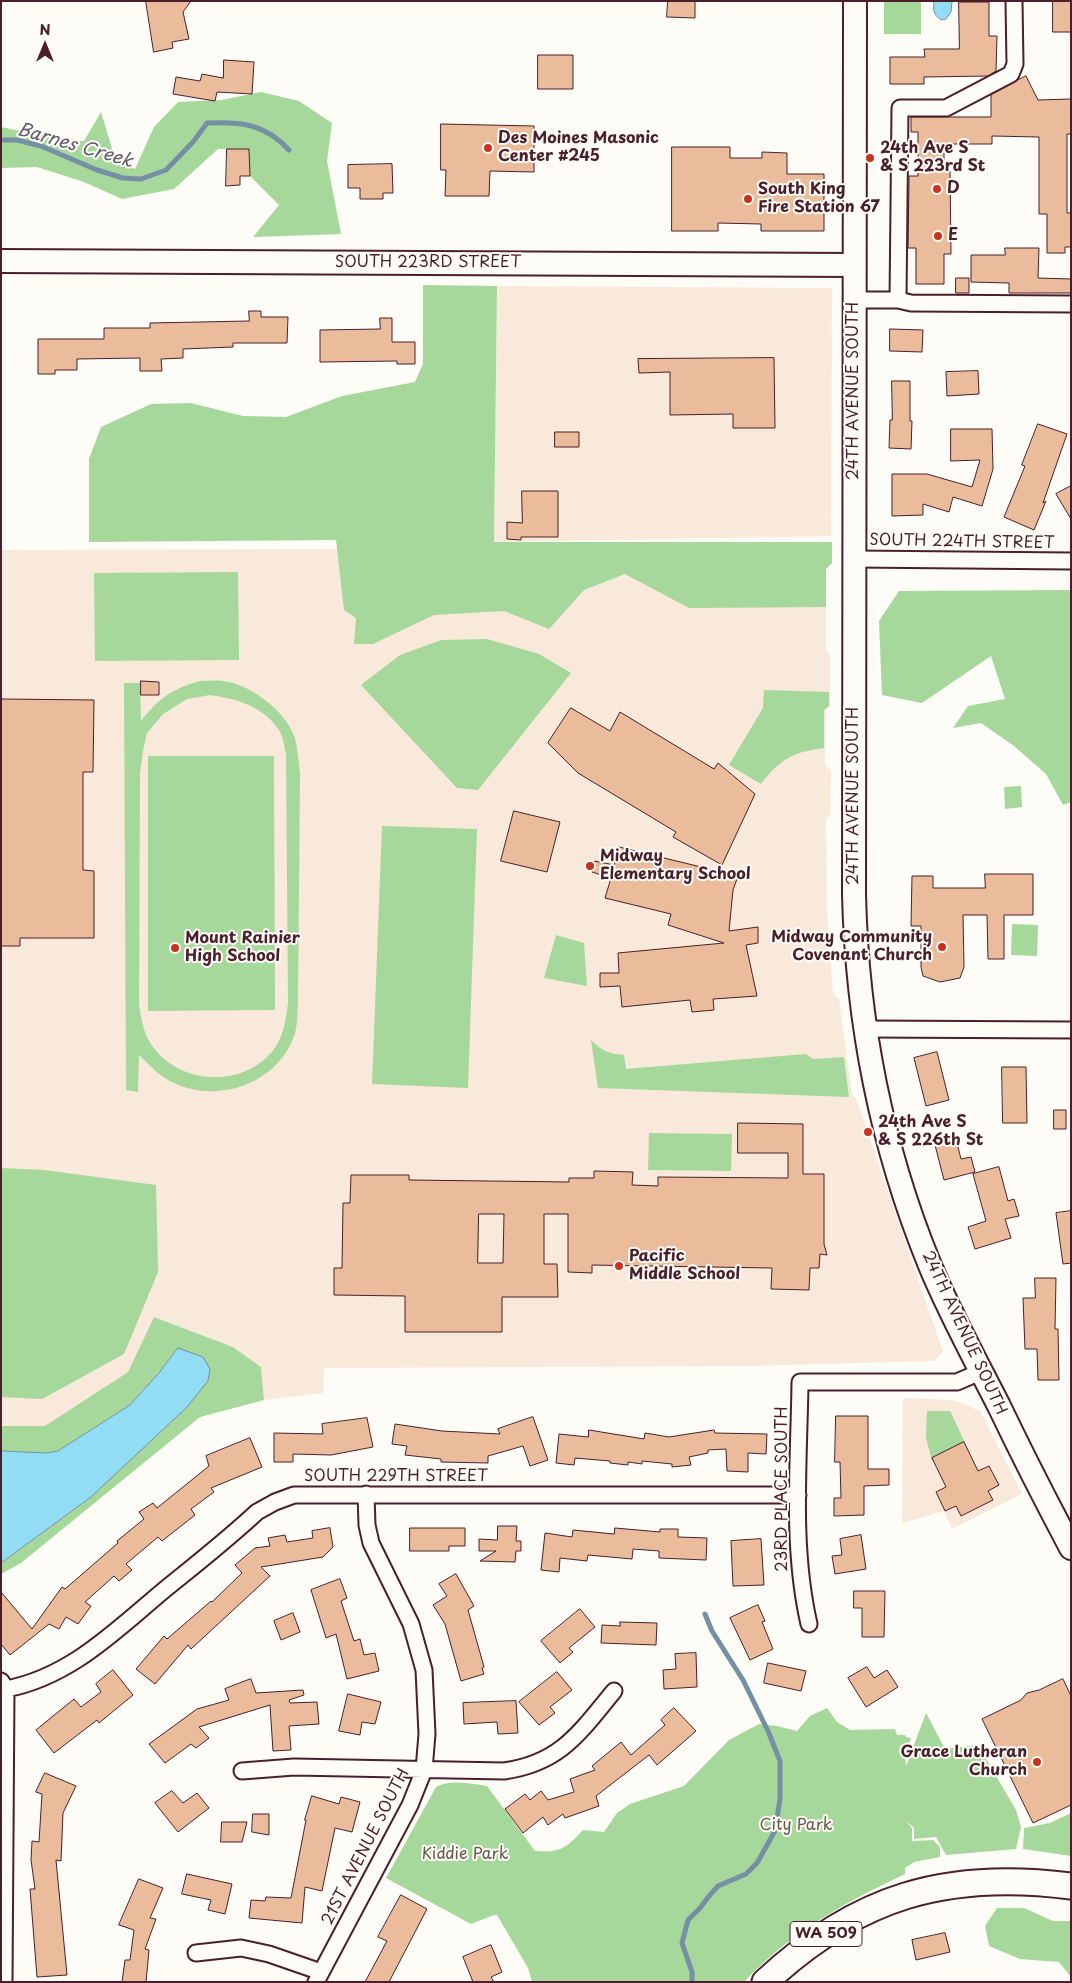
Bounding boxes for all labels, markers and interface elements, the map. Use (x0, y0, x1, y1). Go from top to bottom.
text: N (39, 19, 51, 40)
north arrow (20, 20, 70, 70)
water label: Barnes Creek (15, 119, 135, 173)
place label: Des Moines Masonic Center #245 (498, 129, 659, 167)
place label: 24th Ave S & S 223rd St (880, 139, 985, 177)
marker: Des Moines Masonic Center #245 (482, 142, 494, 154)
marker: 24th Ave S & S 223rd St (864, 152, 876, 164)
place label: D (947, 179, 960, 199)
place label: South King Fire Station 67 (758, 180, 880, 218)
marker: D (931, 183, 943, 195)
marker: South King Fire Station 67 (742, 193, 754, 205)
place label: E (948, 226, 958, 246)
marker: E (932, 230, 944, 242)
street label: SOUTH 223RD STREET (335, 253, 521, 273)
street label: 24TH AVENUE SOUTH (844, 302, 864, 480)
street label: SOUTH 224TH STREET (869, 531, 1055, 553)
street label: 24TH AVENUE SOUTH (844, 707, 864, 885)
place label: Midway Elementary School (600, 847, 751, 885)
marker: Midway Elementary School (584, 860, 596, 872)
place label: Midway Community Covenant Church (771, 928, 932, 966)
place label: Mount Rainier High School (185, 929, 300, 967)
marker: Midway Community Covenant Church (936, 941, 948, 953)
marker: Mount Rainier High School (169, 942, 181, 954)
place label: 24th Ave S & S 226th St (878, 1113, 983, 1151)
marker: 24th Ave S & S 226th St (862, 1126, 874, 1138)
place label: Pacific Middle School (629, 1247, 740, 1285)
street label: 24TH AVENUE SOUTH (918, 1248, 1010, 1418)
marker: Pacific Middle School (613, 1260, 625, 1272)
street label: 23RD PLACE SOUTH (773, 1406, 793, 1572)
street label: SOUTH 229TH STREET (304, 1467, 488, 1487)
place label: Grace Lutheran Church (901, 1743, 1027, 1781)
marker: Grace Lutheran Church (1031, 1756, 1043, 1768)
street label: 21ST AVENUE SOUTH (318, 1766, 414, 1928)
park label: City Park (759, 1816, 833, 1836)
park label: Kiddie Park (422, 1845, 508, 1865)
road number: WA 509 (790, 1922, 862, 1946)

